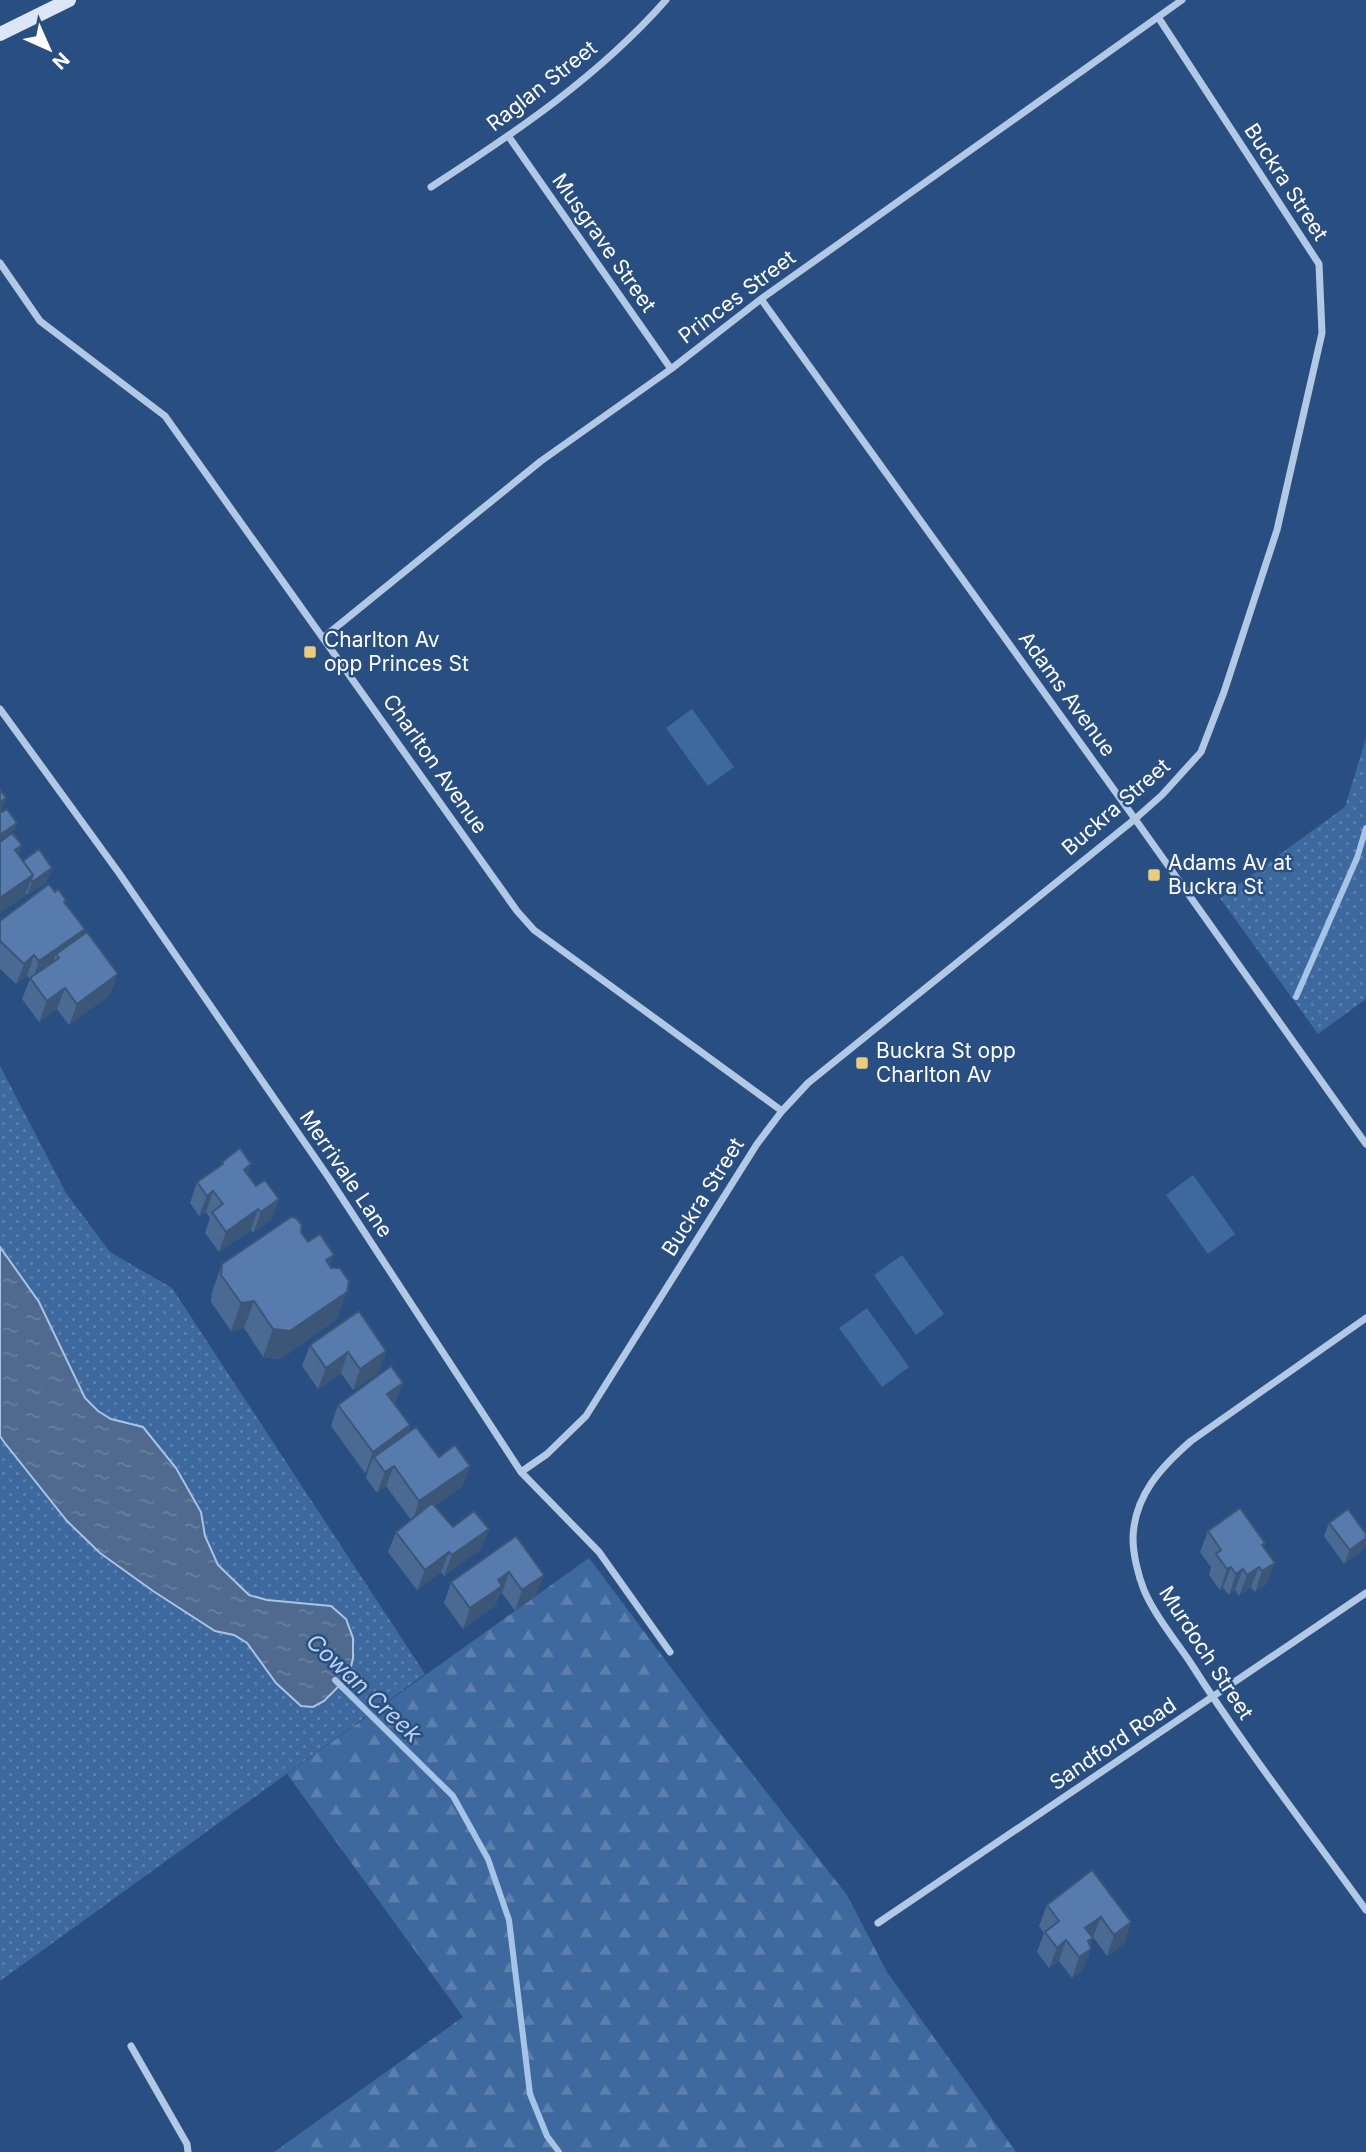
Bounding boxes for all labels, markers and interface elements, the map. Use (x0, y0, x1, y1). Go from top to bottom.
north arrow (14, 14, 84, 84)
street label: Raglan Street (482, 35, 602, 136)
text: N (47, 47, 74, 74)
street label: Buckra Street (1239, 118, 1334, 245)
street label: Musgrave Street (547, 169, 662, 317)
street label: Princes Street (673, 245, 800, 349)
street label: Adams Avenue (1014, 626, 1121, 761)
place label: Charlton Av opp Princes St (324, 627, 469, 676)
marker: Charlton Av opp Princes St (302, 644, 318, 660)
street label: Charlton Avenue (378, 689, 493, 838)
street label: Buckra Street (1057, 753, 1175, 860)
place label: Adams Av at Buckra St (1168, 850, 1292, 899)
marker: Adams Av at Buckra St (1146, 867, 1162, 883)
place label: Buckra St opp Charlton Av (876, 1038, 1016, 1087)
marker: Buckra St opp Charlton Av (854, 1055, 870, 1071)
street label: Merrivale Lane (295, 1105, 398, 1242)
street label: Buckra Street (656, 1133, 749, 1260)
street label: Murdoch Street (1154, 1581, 1259, 1724)
water label: Cowan Creek (301, 1628, 428, 1749)
street label: Sandford Road (1045, 1692, 1181, 1795)

